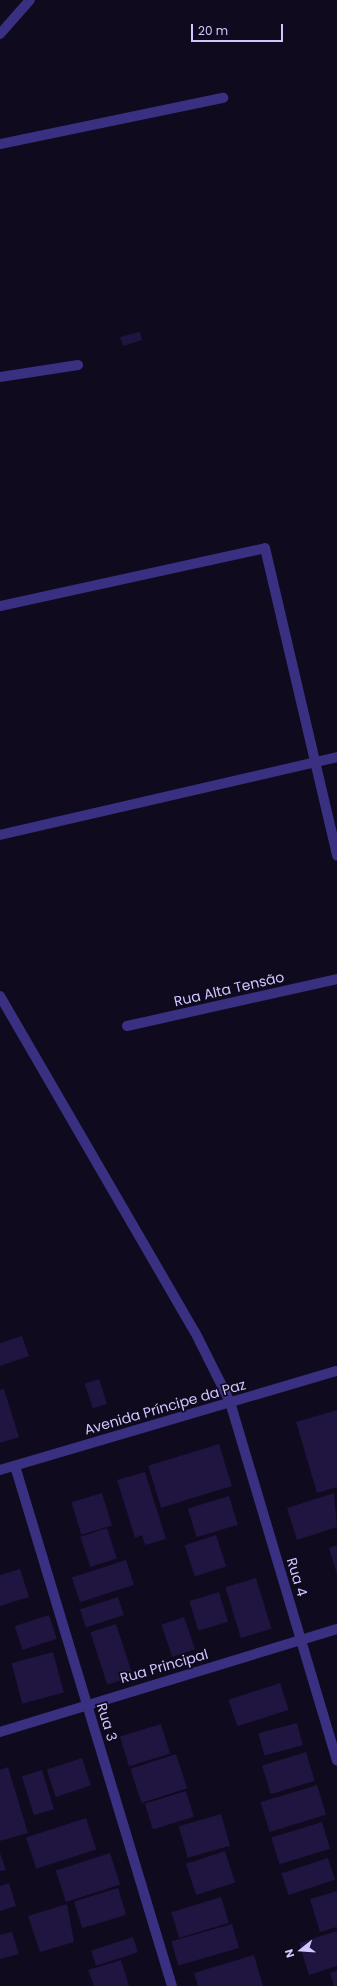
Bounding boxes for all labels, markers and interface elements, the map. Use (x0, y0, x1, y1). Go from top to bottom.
scale bar (193, 16, 285, 42)
text: 20 m (198, 22, 228, 39)
street label: Rua Alta Tensão (172, 968, 286, 1010)
street label: Avenida Príncipe da Paz (82, 1376, 248, 1438)
street label: Rua 4 (283, 1556, 311, 1598)
street label: Rua Principal (118, 1645, 210, 1687)
street label: Rua 3 (93, 1701, 121, 1743)
north arrow (281, 1930, 321, 1970)
text: N (281, 1947, 298, 1960)

